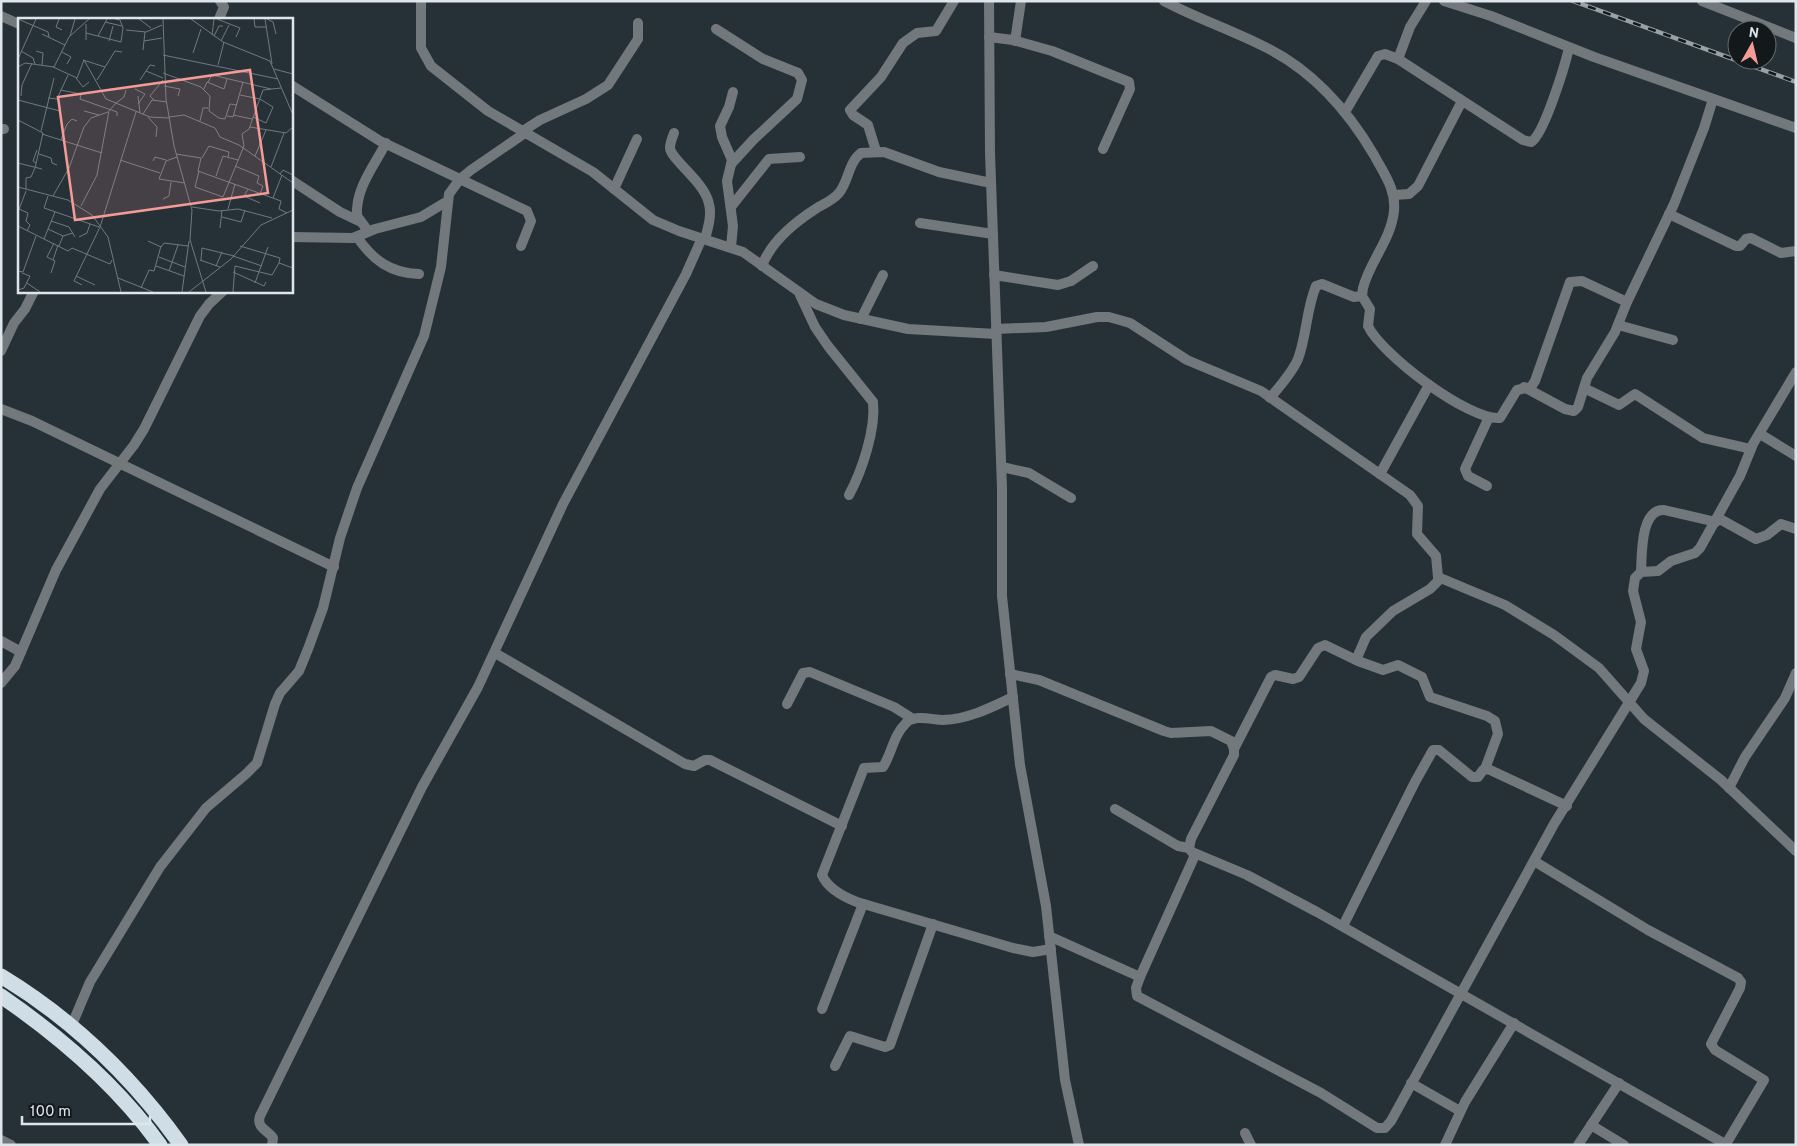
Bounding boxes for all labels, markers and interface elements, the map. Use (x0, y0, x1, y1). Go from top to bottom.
inset map (18, 18, 292, 292)
north arrow (1727, 20, 1777, 70)
text: N (1747, 24, 1760, 43)
scale bar (22, 1094, 150, 1126)
text: 100 m (30, 1103, 71, 1122)

